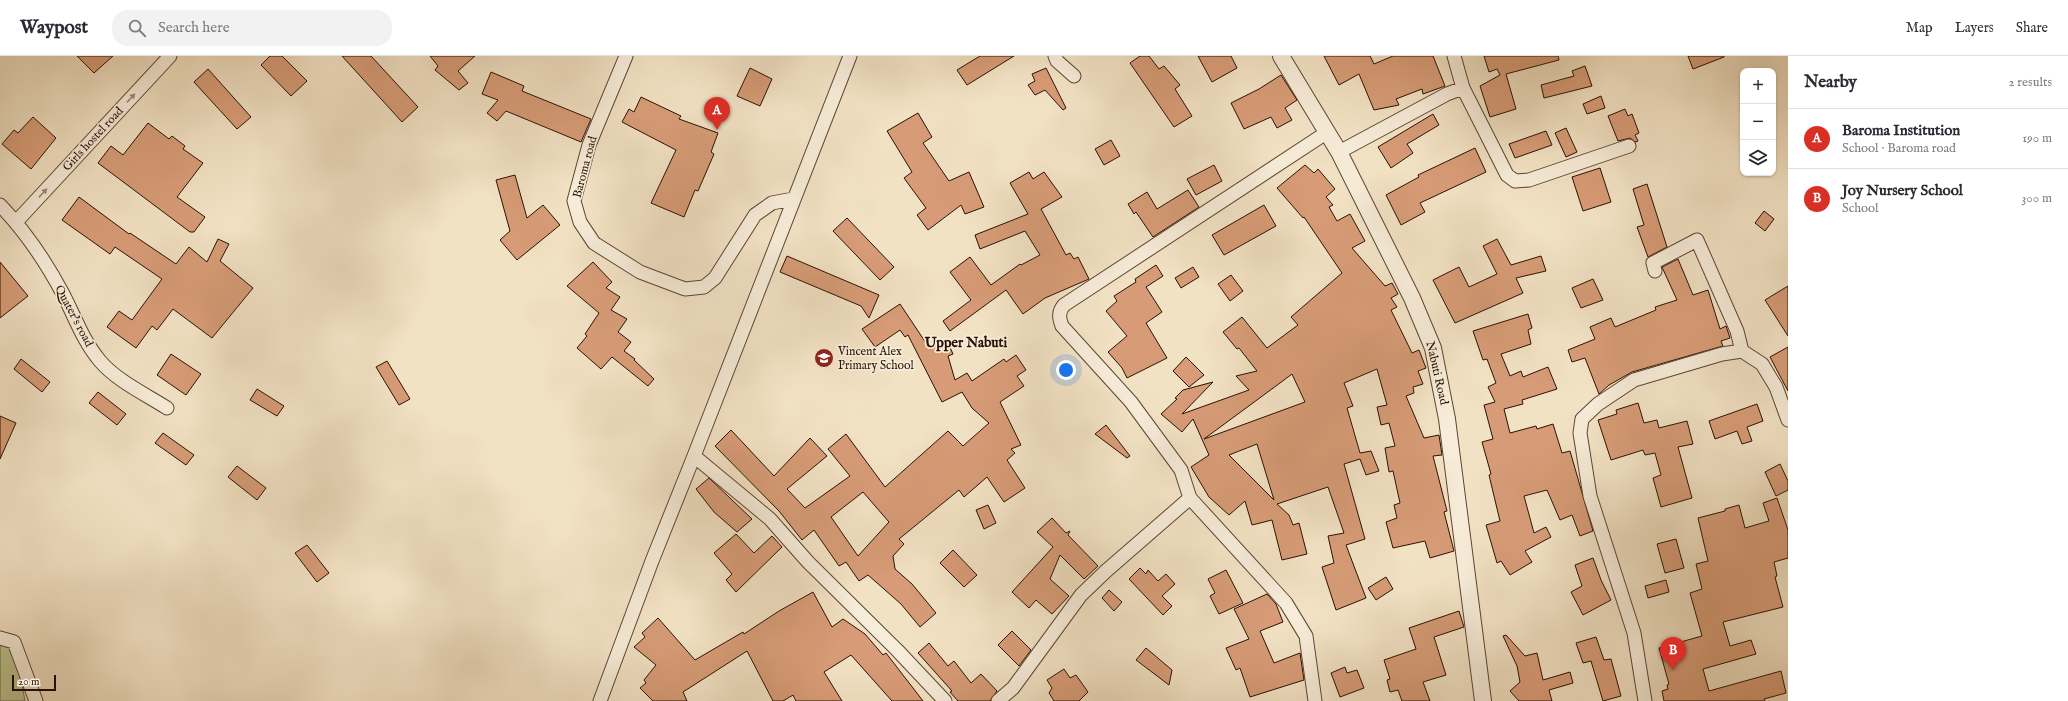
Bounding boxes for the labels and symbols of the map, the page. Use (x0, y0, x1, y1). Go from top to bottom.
one-way arrow (126, 93, 136, 103)
pin: A (704, 97, 730, 130)
street label: Girls hostel road (59, 103, 127, 174)
street label: Baroma road (570, 134, 601, 200)
one-way arrow (38, 189, 47, 198)
street label: Quater's road (51, 283, 97, 350)
district label: Upper Nabuti (924, 334, 1007, 352)
street label: Nabuti Road (1422, 340, 1452, 407)
place label: Vincent Alex Primary School (837, 344, 914, 373)
school or university icon: Vincent Alex Primary School (813, 347, 835, 369)
your location (1056, 360, 1076, 380)
pin: B (1660, 637, 1686, 670)
scale bar (12, 673, 56, 692)

